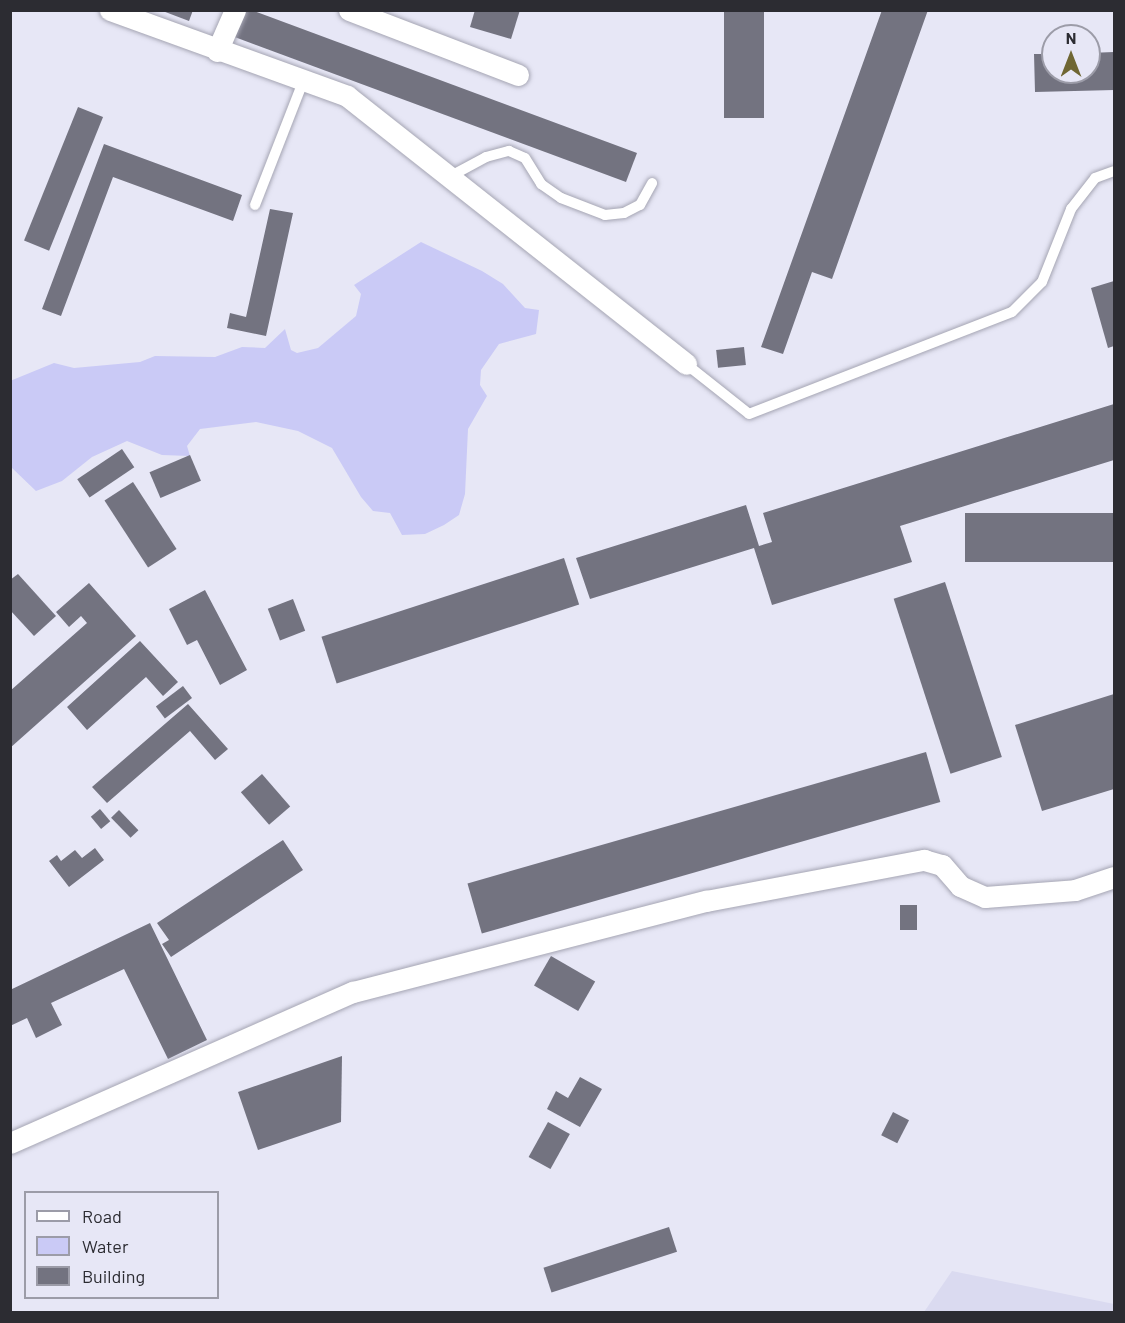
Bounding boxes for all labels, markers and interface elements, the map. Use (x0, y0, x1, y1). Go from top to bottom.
north arrow (1041, 24, 1101, 84)
text: N (1066, 28, 1076, 47)
legend (24, 1191, 219, 1299)
text: Road (82, 1205, 122, 1227)
text: Water (82, 1235, 129, 1257)
text: Building (82, 1265, 145, 1287)

